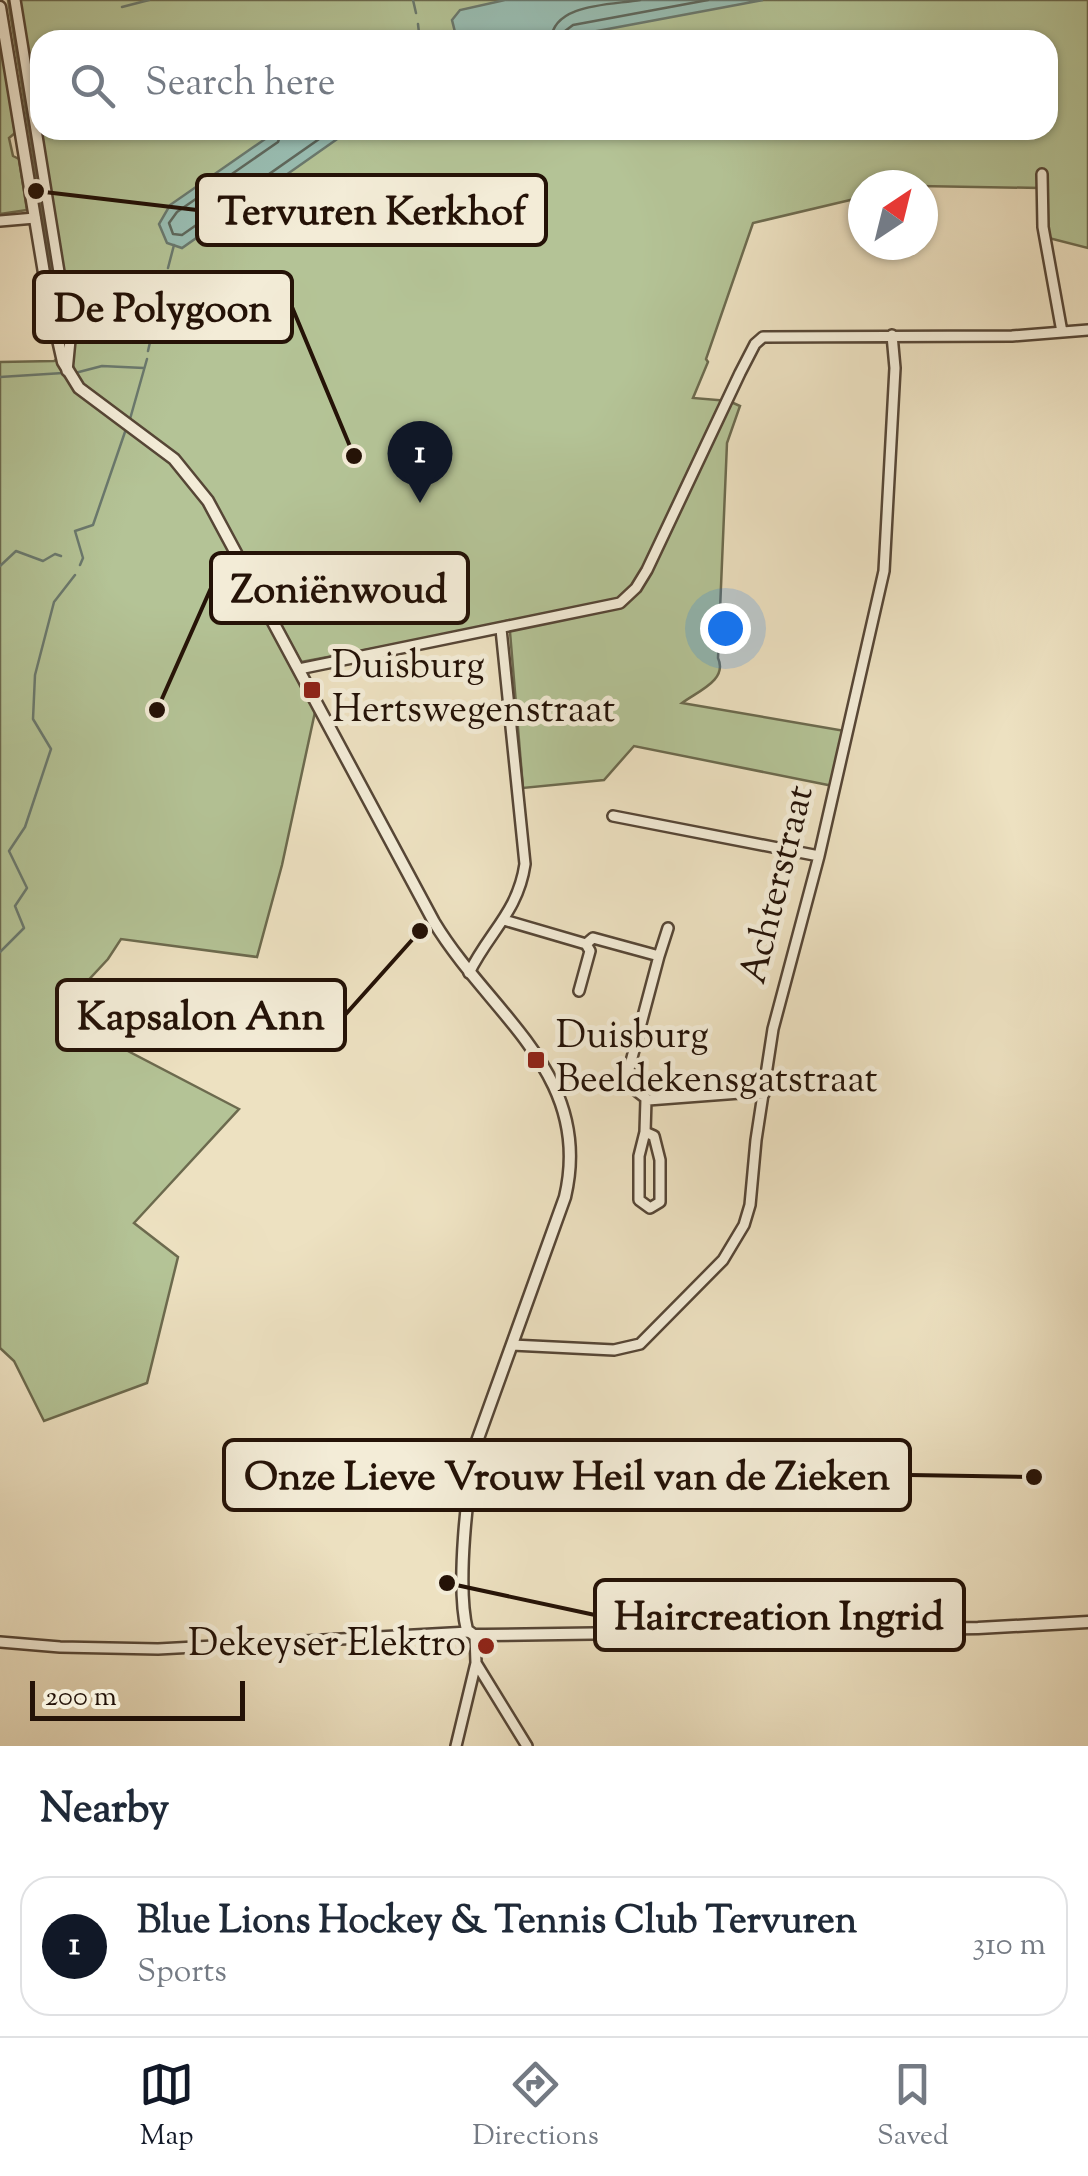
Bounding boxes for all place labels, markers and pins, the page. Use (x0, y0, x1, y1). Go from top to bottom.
callout: Tervuren Kerkhof (197, 175, 546, 245)
callout: De Polygoon (34, 272, 292, 342)
pin: 1 (388, 420, 452, 503)
callout: Zoniënwoud (211, 553, 468, 623)
place label: Duisburg Hertswegenstraat (332, 641, 615, 739)
marker: Duisburg Hertswegenstraat (301, 679, 323, 701)
callout: Kapsalon Ann (57, 980, 345, 1050)
place label: Duisburg Beeldekensgatstraat (556, 1011, 878, 1109)
marker: Duisburg Beeldekensgatstraat (525, 1049, 547, 1071)
callout: Onze Lieve Vrouw Heil van de Zieken (224, 1440, 910, 1510)
callout: Haircreation Ingrid (595, 1580, 964, 1650)
place label: Dekeyser Elektro (188, 1619, 466, 1673)
marker: Dekeyser Elektro (475, 1635, 497, 1657)

